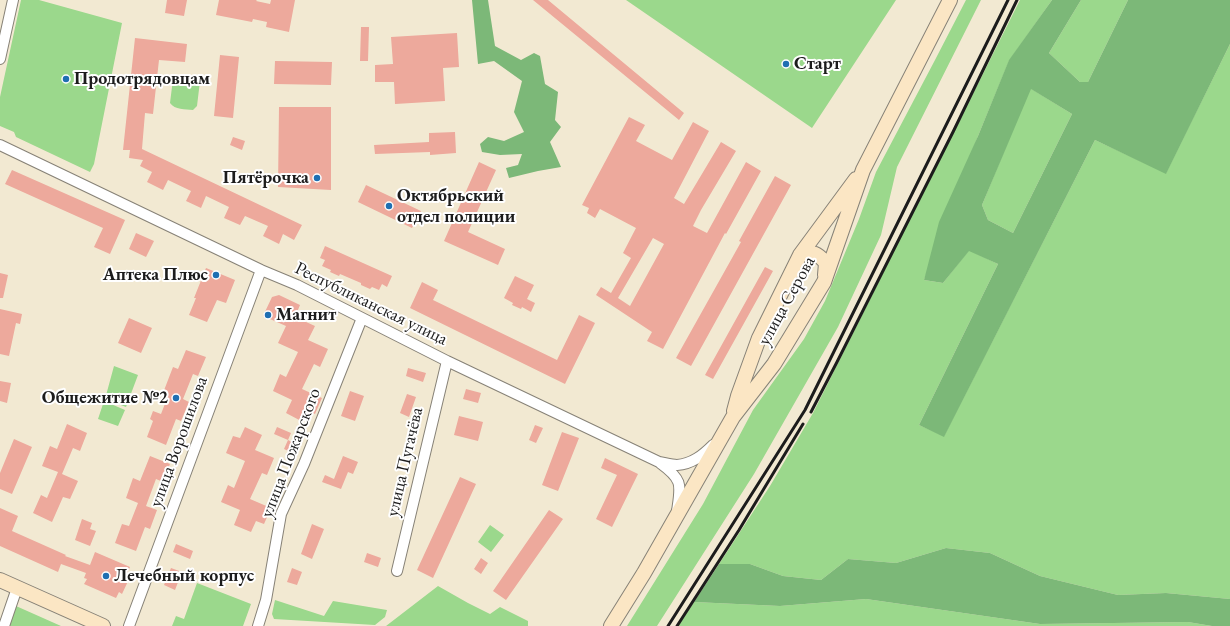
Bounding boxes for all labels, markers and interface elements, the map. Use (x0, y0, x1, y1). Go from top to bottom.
place label: Старт (794, 53, 841, 75)
marker: Старт (781, 59, 791, 69)
place label: Продотрядовцам (74, 68, 210, 90)
marker: Продотрядовцам (61, 74, 71, 84)
place label: Пятёрочка (223, 167, 309, 189)
marker: Пятёрочка (312, 173, 322, 183)
place label: Октябрьский отдел полиции (397, 185, 515, 228)
marker: Октябрьский отдел полиции (384, 201, 394, 211)
street label: улица Серова (754, 253, 820, 349)
street label: Республиканская улица (291, 258, 451, 350)
place label: Аптека Плюс (103, 264, 208, 286)
marker: Аптека Плюс (211, 270, 221, 280)
place label: Магнит (276, 304, 336, 326)
marker: Магнит (263, 310, 273, 320)
street label: улица Ворошилова (145, 374, 213, 510)
street label: улица Пожарского (256, 385, 326, 521)
place label: Общежитие №2 (42, 387, 168, 409)
marker: Общежитие №2 (171, 393, 181, 403)
street label: улица Пугачёва (382, 405, 428, 519)
place label: Лечебный корпус (114, 565, 254, 587)
marker: Лечебный корпус (101, 571, 111, 581)

